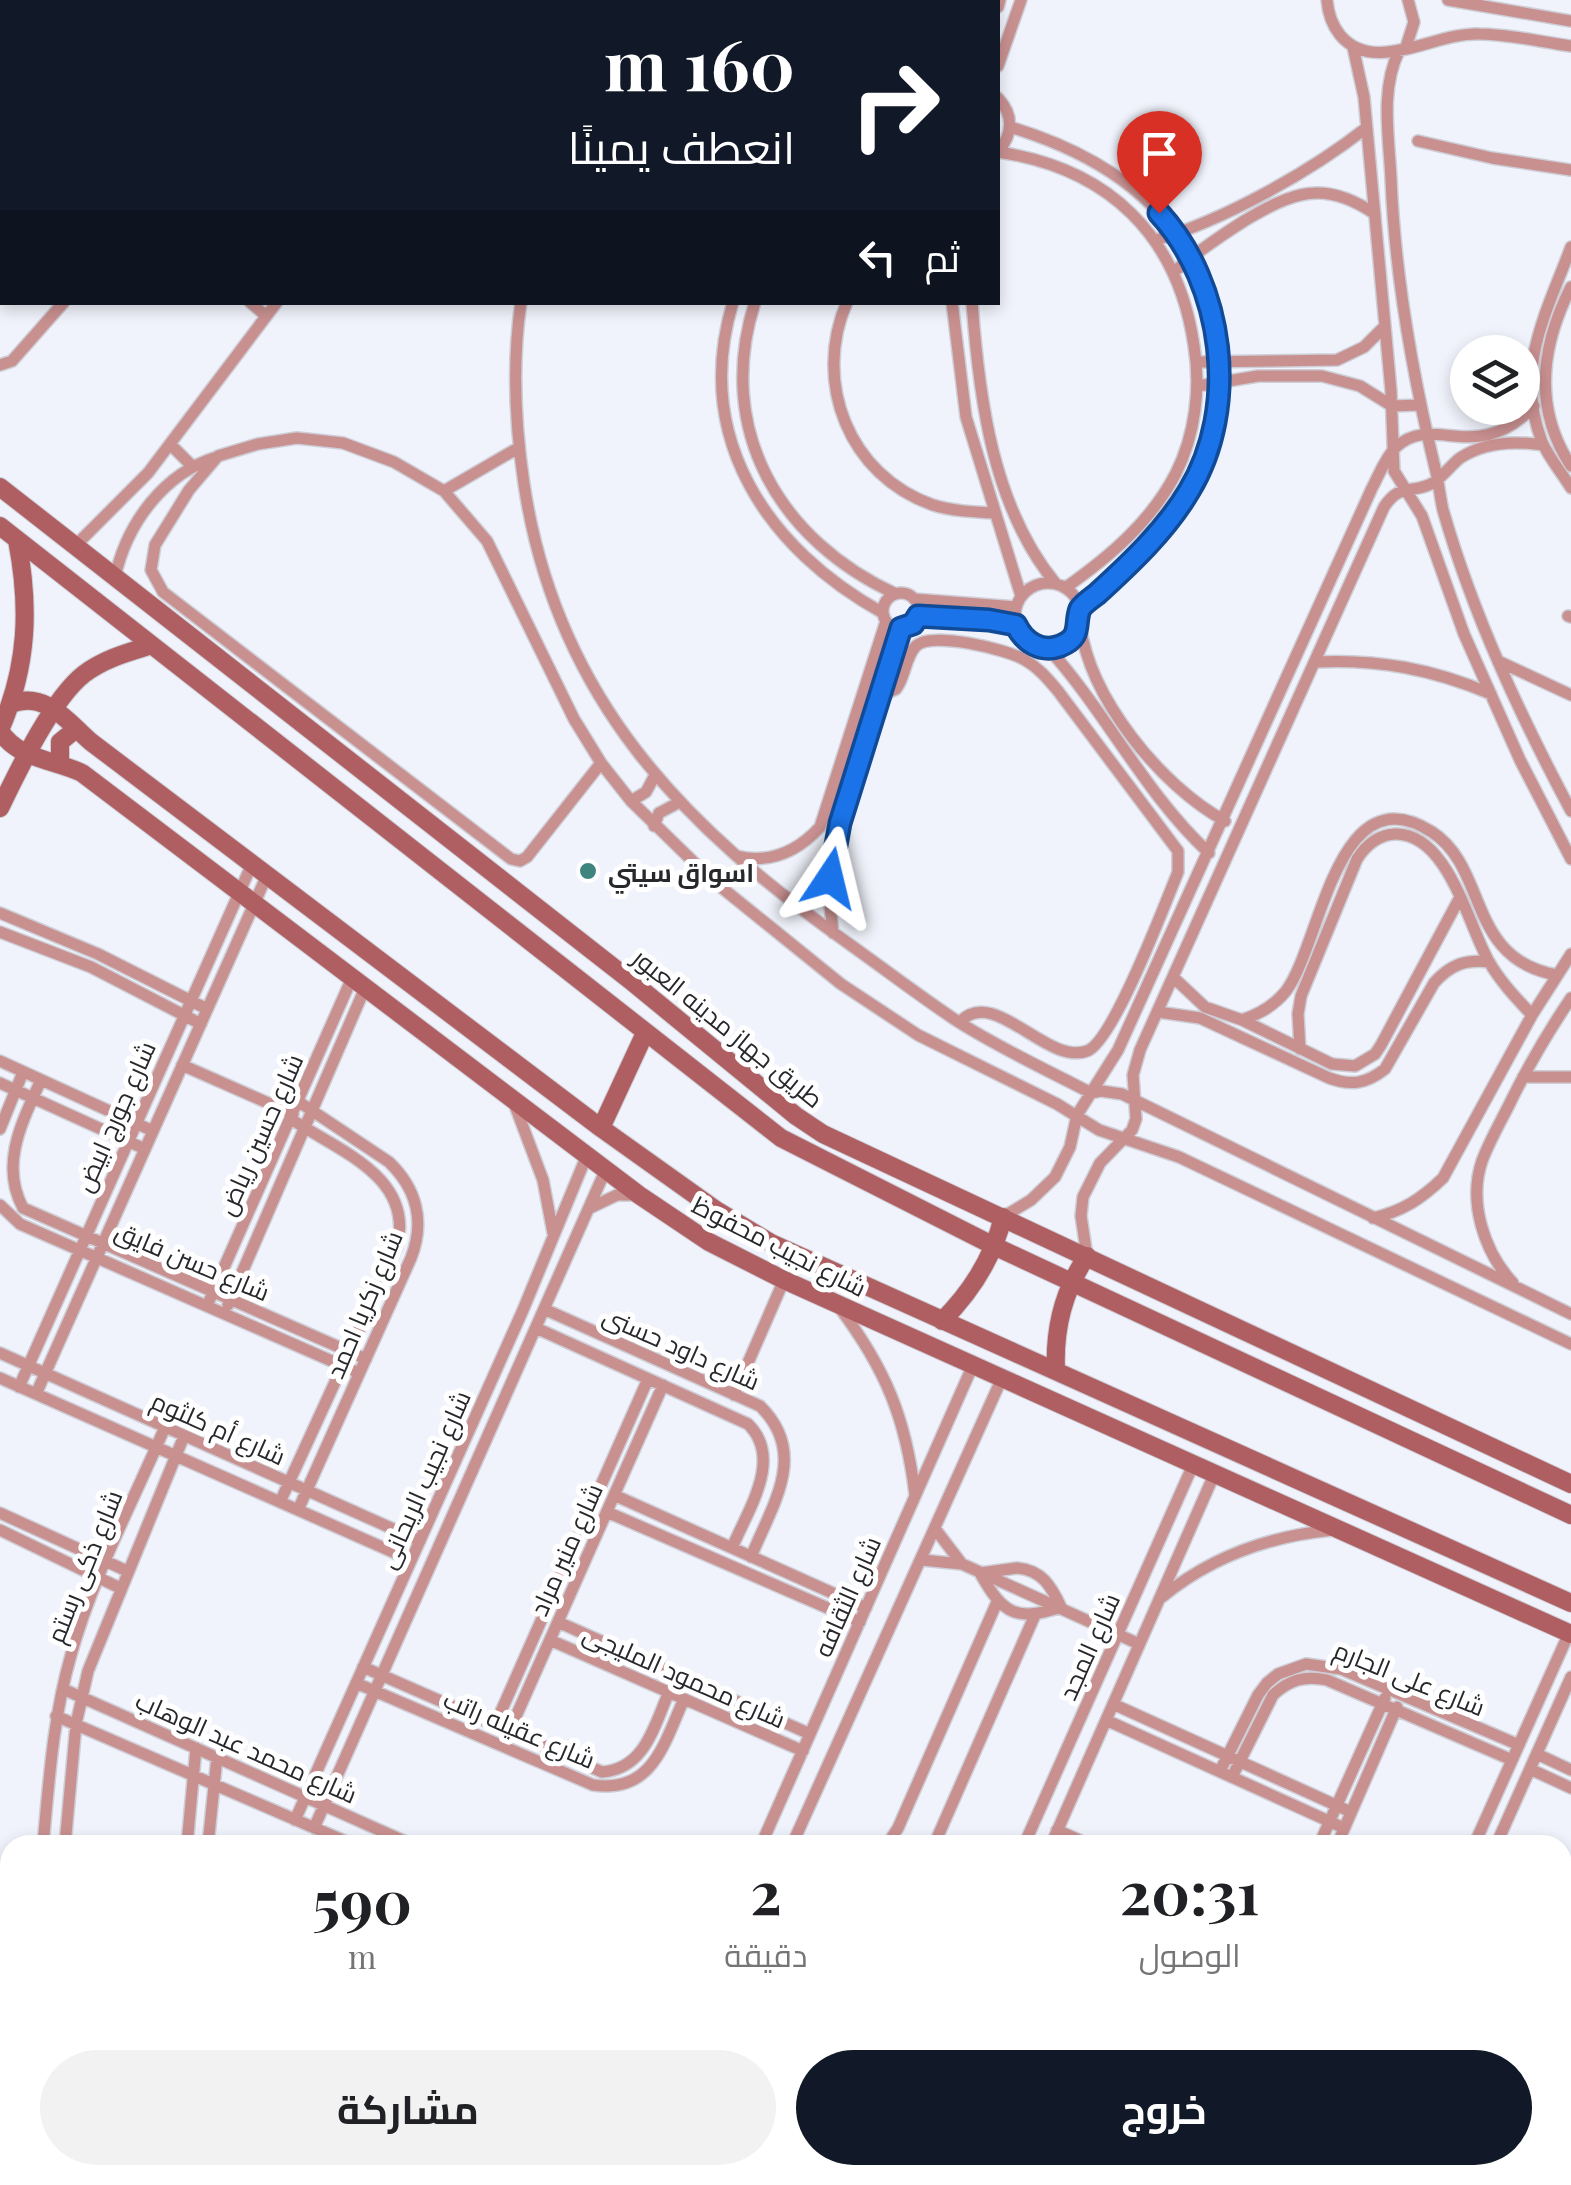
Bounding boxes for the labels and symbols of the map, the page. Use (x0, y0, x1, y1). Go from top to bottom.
pin (1117, 111, 1202, 214)
position arrow (778, 826, 882, 930)
place label: اسواق سيتي (608, 855, 754, 894)
marker: اسواق سيتي (577, 860, 599, 882)
street label: طريق جهاز مدينه العبور (625, 939, 831, 1115)
street label: شارع جورج ابيض (66, 1035, 164, 1197)
street label: شارع حسين رياض (209, 1048, 311, 1221)
street label: شارع نجيب محفوظ (686, 1187, 873, 1305)
street label: شارع حسن فايق (110, 1213, 275, 1309)
street label: شارع زكريا احمد (317, 1225, 411, 1384)
street label: شارع داود حسنى (597, 1298, 766, 1398)
street label: شارع أم كلثوم (145, 1383, 291, 1474)
street label: شارع نجيب الريحانى (369, 1385, 479, 1574)
street label: شارع منير مراد (521, 1478, 611, 1621)
street label: شارع ذكى رستم (37, 1485, 131, 1648)
street label: شارع الثقافه (805, 1531, 889, 1662)
street label: شارع المجد (1050, 1587, 1128, 1705)
street label: شارع محمود المليجى (578, 1616, 791, 1736)
street label: شارع على الجارم (1328, 1632, 1490, 1725)
street label: شارع عقيله راتب (438, 1681, 601, 1777)
street label: شارع محمد عبد الوهاب (130, 1682, 363, 1812)

